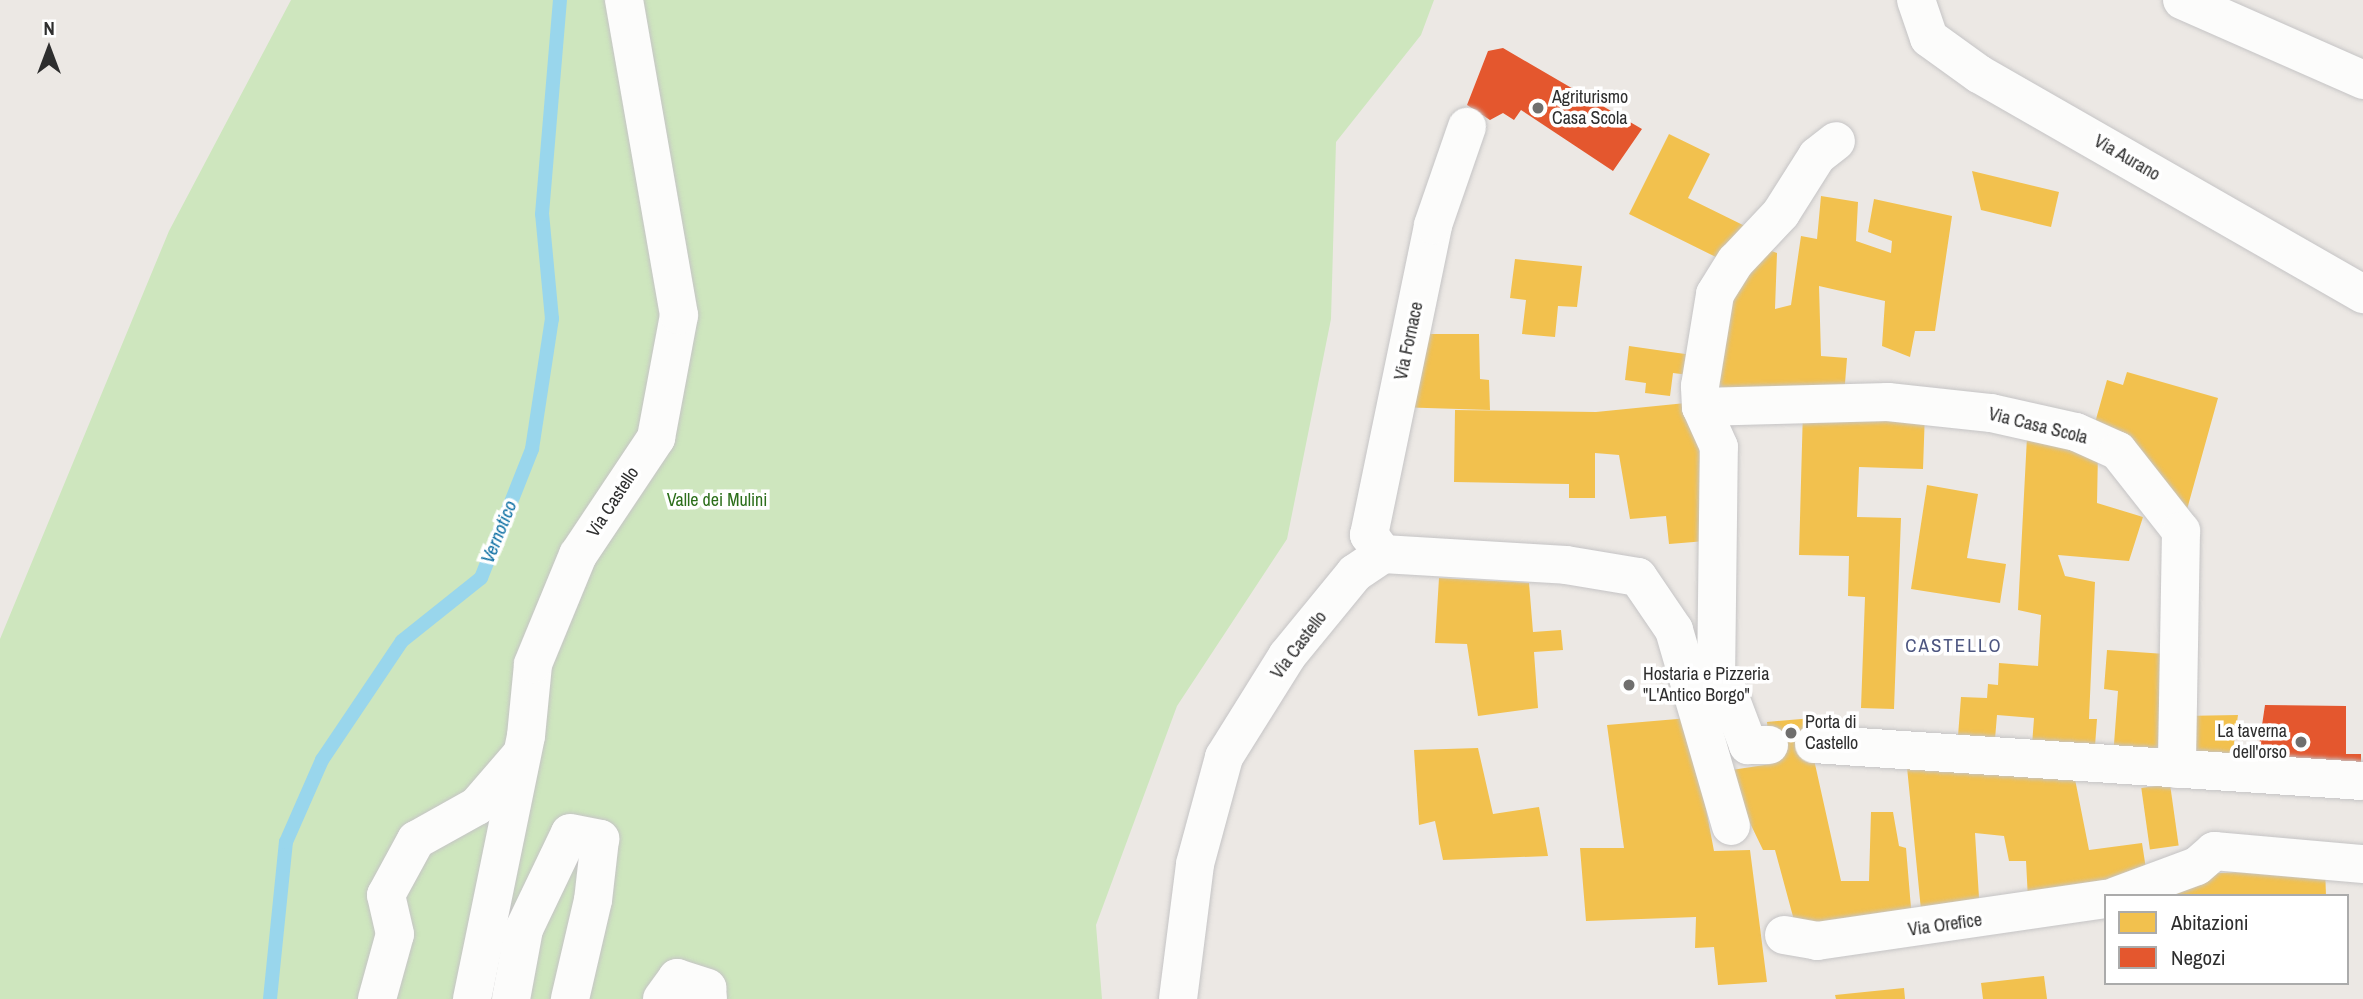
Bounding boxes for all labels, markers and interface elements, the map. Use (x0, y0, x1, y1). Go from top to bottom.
north arrow (14, 14, 84, 84)
text: N (43, 15, 55, 41)
place label: Agriturismo Casa Scola (1552, 87, 1628, 130)
marker: Agriturismo Casa Scola (1530, 100, 1546, 116)
street label: Via Aurano (2090, 130, 2164, 186)
street label: Via Fornace (1390, 300, 1428, 382)
street label: Via Casa Scola (1986, 403, 2090, 449)
street label: Via Castello (582, 463, 644, 541)
park label: Valle dei Mulini (667, 489, 767, 511)
water label: Vernotico (476, 497, 522, 567)
street label: Via Castello (1267, 607, 1331, 683)
district label: CASTELLO (1906, 635, 2002, 657)
place label: Hostaria e Pizzeria "L'Antico Borgo" (1643, 664, 1769, 706)
marker: Hostaria e Pizzeria "L'Antico Borgo" (1621, 677, 1637, 693)
place label: Porta di Castello (1805, 712, 1858, 754)
place label: La taverna dell'orso (2217, 721, 2287, 764)
marker: Porta di Castello (1783, 725, 1799, 741)
marker: La taverna dell'orso (2293, 734, 2309, 750)
legend (2104, 894, 2349, 985)
text: Abitazioni (2171, 908, 2249, 937)
street label: Via Orefice (1907, 909, 1983, 941)
text: Negozi (2171, 943, 2226, 972)

